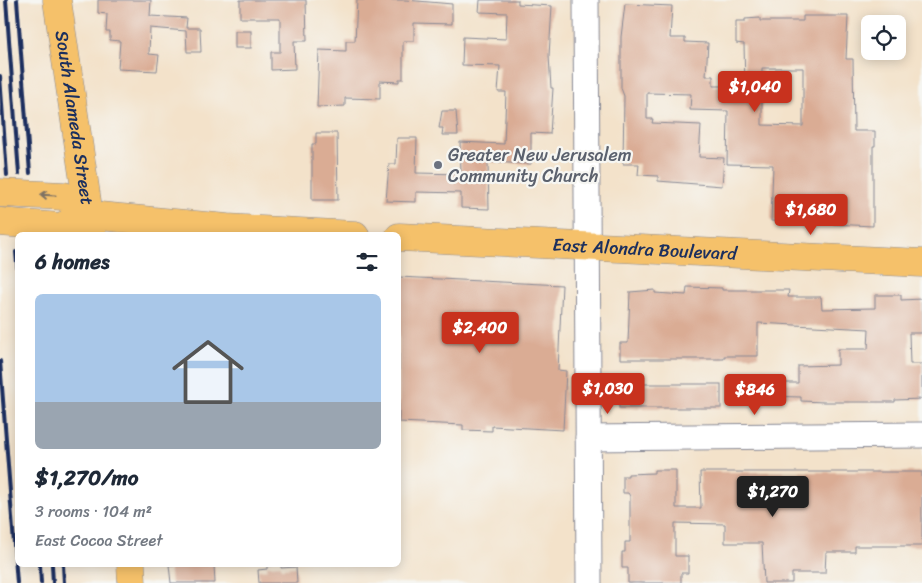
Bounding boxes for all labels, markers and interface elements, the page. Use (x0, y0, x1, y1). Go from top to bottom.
map controls (861, 15, 906, 60)
button: locate (861, 15, 906, 60)
street label: South Alameda Street (46, 28, 103, 207)
pin: $1,040 (714, 70, 796, 113)
text: $1,040 (729, 72, 781, 101)
place label: Greater New Jerusalem Community Church (448, 139, 632, 192)
marker: Greater New Jerusalem Community Church (432, 159, 444, 171)
one-way arrow (40, 191, 56, 200)
pin: $1,680 (770, 194, 852, 236)
text: $1,680 (786, 195, 836, 224)
street label: East Alondra Boulevard (552, 229, 739, 270)
text: 6 homes (35, 243, 110, 281)
icon: filters (353, 248, 381, 276)
pin: $2,400 (439, 312, 521, 354)
text: $2,400 (453, 313, 507, 342)
icon: home (163, 327, 253, 417)
pin: $1,030 (567, 372, 649, 415)
text: $1,030 (583, 374, 633, 403)
pin: $846 (725, 374, 785, 416)
text: $846 (735, 375, 775, 404)
text: $1,270/mo (35, 459, 138, 497)
pin: $1,270 (732, 476, 814, 518)
text: $1,270 (748, 477, 798, 506)
text: 3 rooms · 104 m² (35, 497, 152, 526)
text: East Cocoa Street (35, 526, 163, 555)

